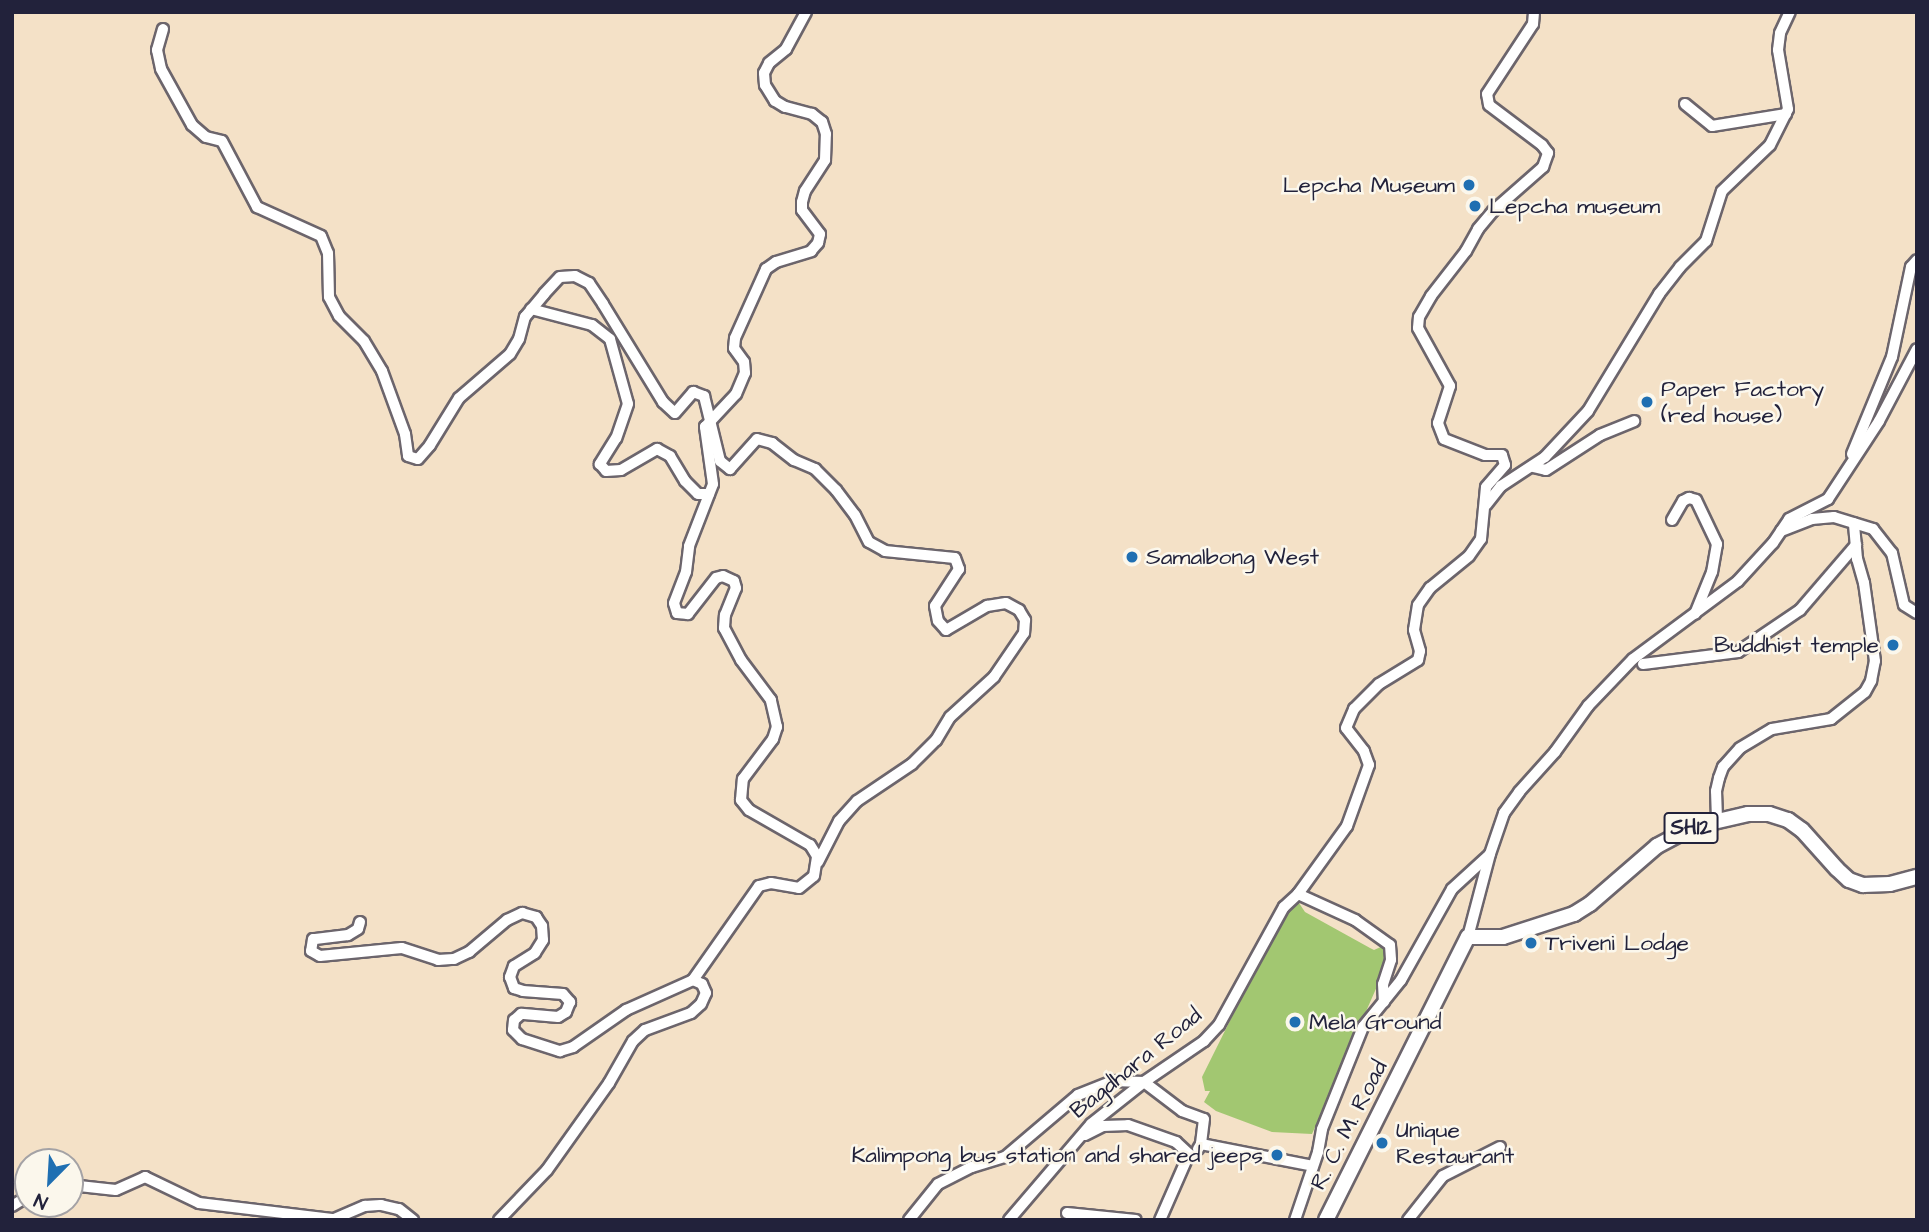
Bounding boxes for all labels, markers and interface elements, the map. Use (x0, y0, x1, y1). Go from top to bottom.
place label: Lepcha Museum (1283, 171, 1455, 199)
marker: Lepcha Museum (1461, 177, 1477, 193)
place label: Lepcha museum (1489, 192, 1660, 220)
marker: Lepcha museum (1467, 198, 1483, 214)
place label: Paper Factory (red house) (1661, 375, 1824, 429)
marker: Paper Factory (red house) (1639, 394, 1655, 410)
place label: Samalbong West (1146, 543, 1319, 571)
marker: Samalbong West (1124, 549, 1140, 565)
place label: Buddhist temple (1714, 631, 1879, 659)
marker: Buddhist temple (1885, 637, 1901, 653)
road number: SH12 (1663, 810, 1719, 846)
place label: Triveni Lodge (1545, 929, 1689, 957)
marker: Triveni Lodge (1523, 935, 1539, 951)
street label: Bagdhara Road (1065, 1002, 1207, 1124)
place label: Mela Ground (1309, 1008, 1442, 1036)
marker: Mela Ground (1287, 1014, 1303, 1030)
street label: R. C. M. Road (1305, 1056, 1393, 1194)
place label: Unique Restaurant (1396, 1116, 1514, 1170)
marker: Unique Restaurant (1374, 1135, 1390, 1151)
place label: Kalimpong bus station and shared jeeps (851, 1141, 1263, 1169)
marker: Kalimpong bus station and shared jeeps (1269, 1147, 1285, 1163)
north arrow (14, 1148, 84, 1218)
text: N (30, 1186, 52, 1216)

